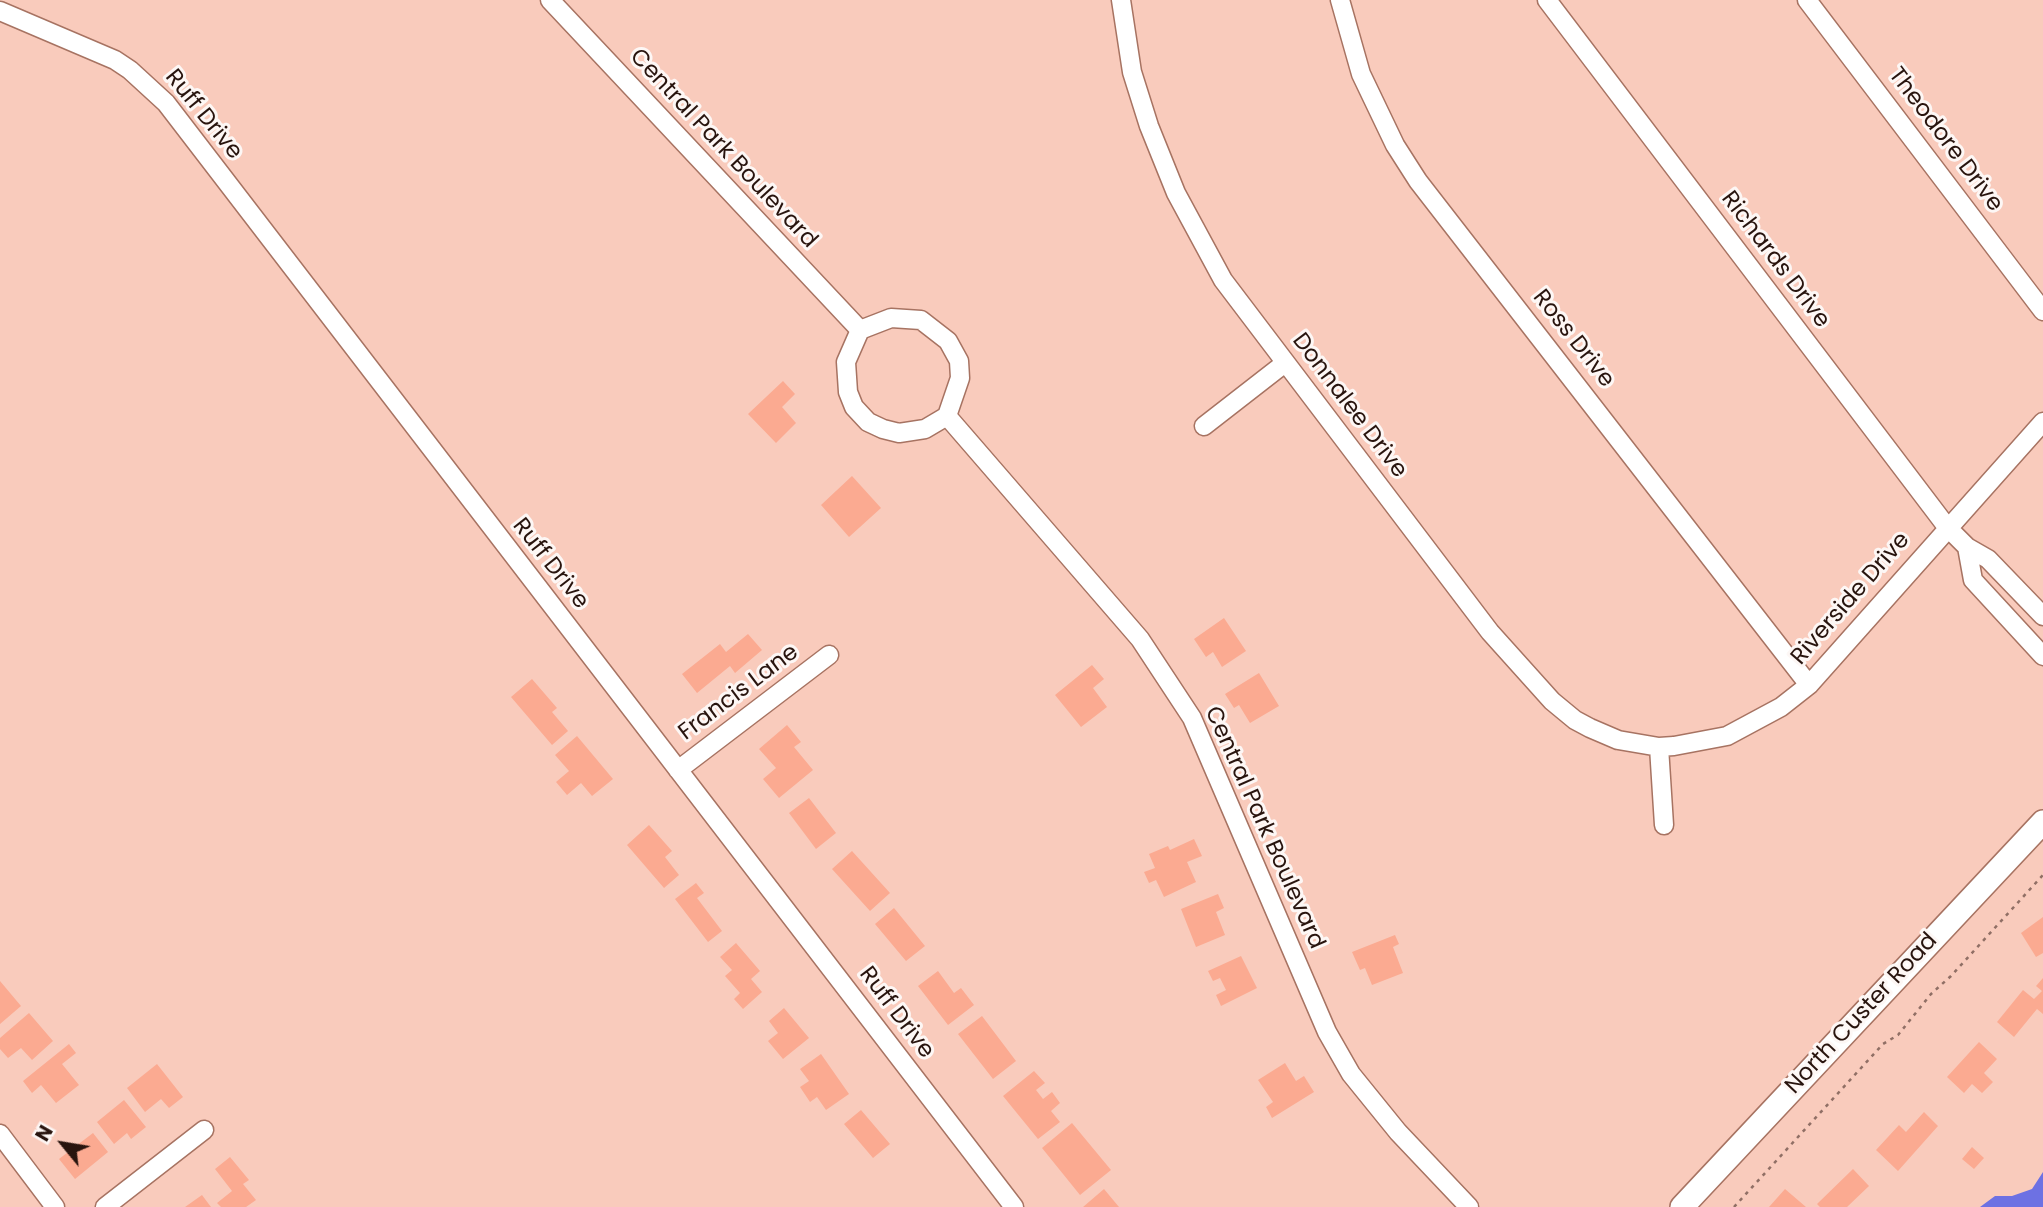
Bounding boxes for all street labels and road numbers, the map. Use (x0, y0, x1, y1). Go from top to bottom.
street label: Central Park Boulevard (623, 44, 823, 254)
street label: Theodore Drive (1882, 63, 2008, 217)
street label: Ruff Drive (158, 64, 248, 166)
street label: Richards Drive (1715, 186, 1835, 334)
street label: Ross Drive (1526, 285, 1620, 393)
street label: Donnalee Drive (1286, 328, 1412, 484)
street label: Ruff Drive (506, 513, 594, 615)
street label: Riverside Drive (1786, 527, 1916, 671)
street label: Francis Lane (674, 639, 804, 747)
street label: Central Park Boulevard (1198, 702, 1330, 954)
street label: North Custer Road (1780, 928, 1944, 1100)
street label: Ruff Drive (853, 962, 939, 1064)

